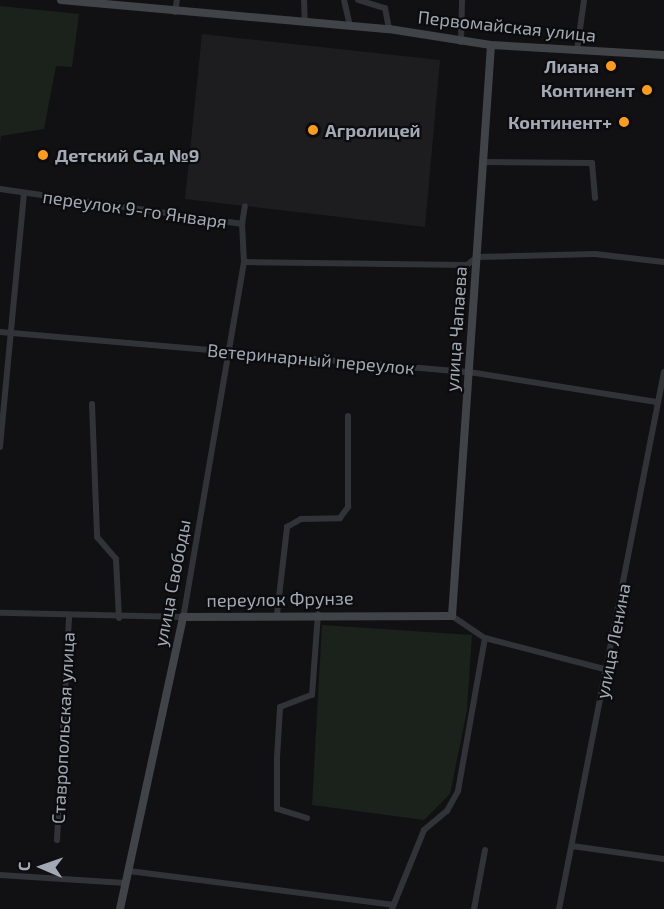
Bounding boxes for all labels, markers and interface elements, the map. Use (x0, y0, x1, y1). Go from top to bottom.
street label: Первомайская улица (417, 6, 597, 46)
place label: Лиана (544, 55, 599, 77)
marker: Лиана (604, 59, 618, 73)
place label: Континент (541, 79, 635, 101)
marker: Континент (640, 83, 654, 97)
place label: Континент+ (508, 111, 612, 133)
marker: Континент+ (617, 115, 631, 129)
place label: Агролицей (325, 119, 421, 141)
marker: Агролицей (306, 123, 320, 137)
place label: Детский Сад №9 (55, 144, 199, 166)
marker: Детский Сад №9 (36, 148, 50, 162)
street label: переулок 9-го Января (42, 185, 228, 233)
street label: улица Чапаева (441, 266, 471, 392)
street label: Ветеринарный переулок (206, 339, 416, 379)
street label: улица Свободы (149, 518, 195, 648)
street label: улица Ленина (591, 581, 635, 701)
street label: переулок Фрунзе (206, 587, 354, 611)
street label: Ставропольская улица (47, 631, 79, 825)
north arrow (12, 837, 72, 897)
text: С (14, 861, 33, 871)

